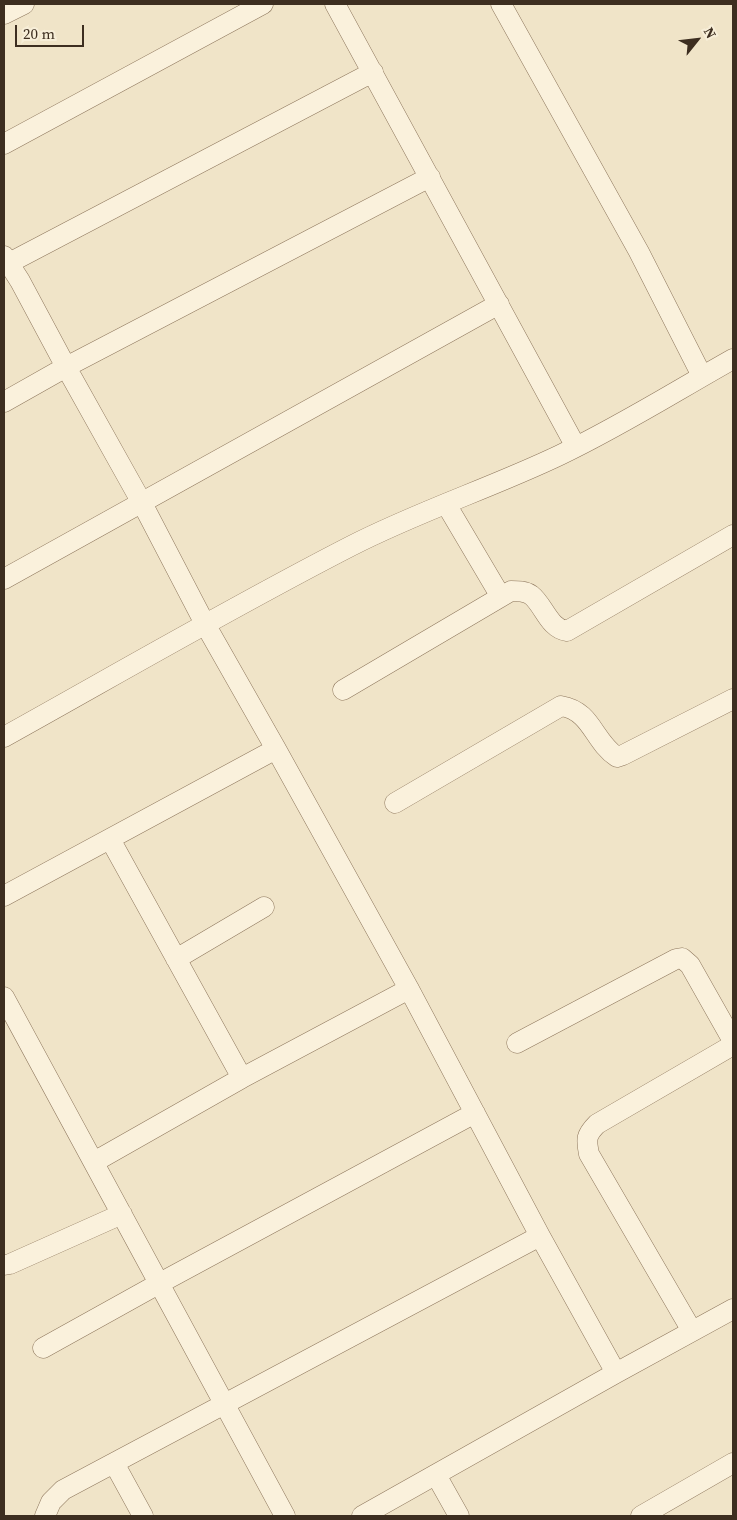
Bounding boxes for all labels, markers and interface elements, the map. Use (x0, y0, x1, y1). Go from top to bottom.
scale bar (18, 15, 86, 47)
north arrow (672, 15, 722, 65)
text: 20 m (23, 23, 55, 44)
text: N (699, 23, 721, 42)

